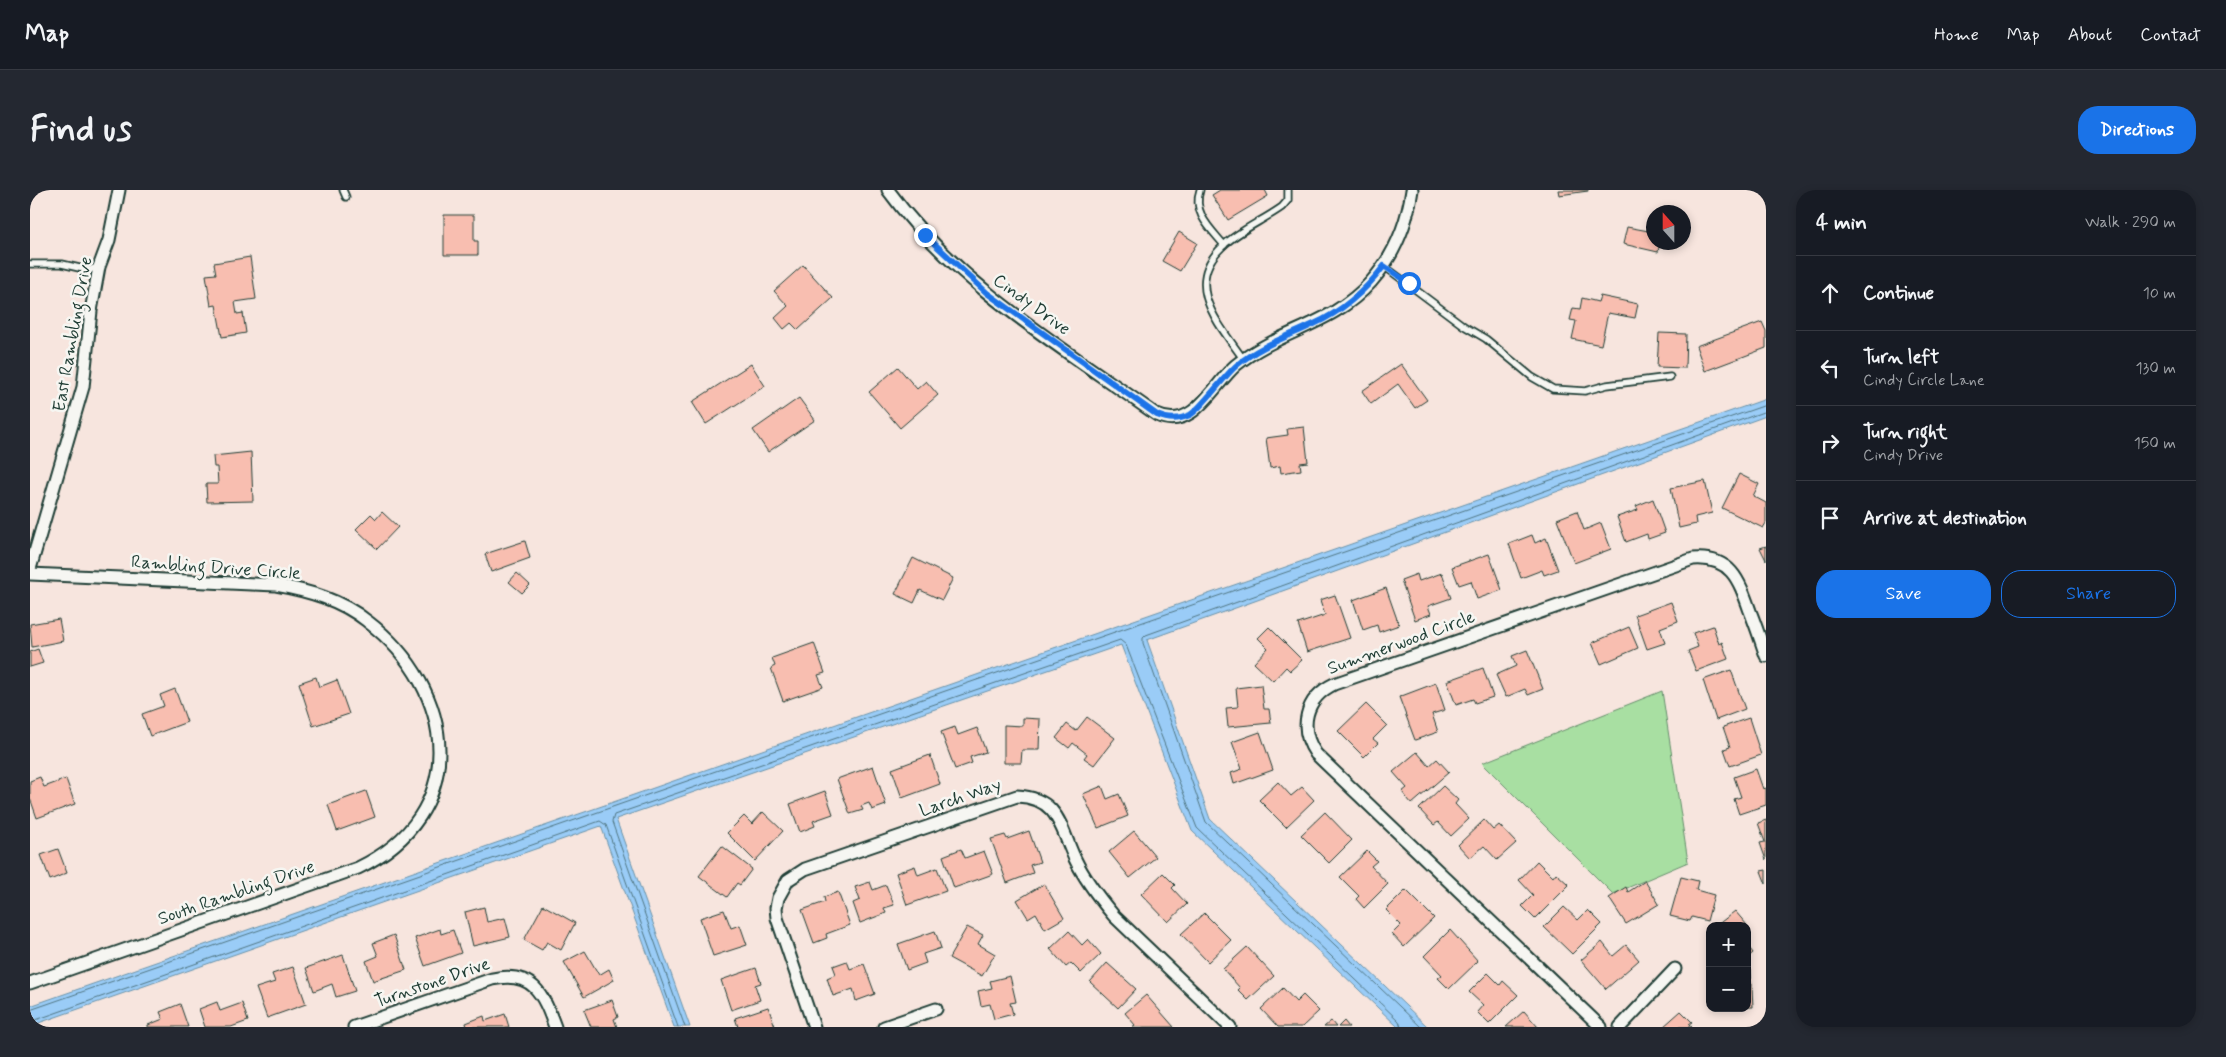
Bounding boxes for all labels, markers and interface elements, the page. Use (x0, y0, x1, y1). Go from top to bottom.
text: Map (25, 19, 69, 50)
text: Home (1934, 23, 1979, 47)
text: Map (2007, 23, 2040, 47)
text: About (2068, 23, 2112, 47)
text: Contact (2140, 23, 2201, 47)
button: Directions (2078, 106, 2196, 154)
text: Find us (30, 107, 132, 153)
north arrow (1646, 205, 1691, 250)
text: 4 min (1816, 209, 1867, 237)
text: Walk · 290 m (2085, 212, 2176, 233)
route end (914, 224, 937, 247)
street label: East Rambling Drive (48, 255, 100, 414)
street label: Cindy Drive (988, 269, 1075, 341)
route start (1398, 272, 1421, 295)
icon: ahead (1816, 279, 1844, 307)
text: Continue (1863, 281, 1934, 306)
text: 10 m (2143, 283, 2176, 304)
text: Turn left (1863, 345, 1939, 370)
icon: left (1816, 354, 1844, 382)
text: 130 m (2135, 358, 2176, 379)
text: Cindy Circle Lane (1863, 370, 1985, 391)
text: Turn right (1863, 420, 1947, 445)
icon: right (1816, 429, 1844, 457)
text: 150 m (2134, 433, 2176, 454)
text: Cindy Drive (1863, 445, 1943, 466)
icon: arrive (1816, 504, 1844, 532)
text: Arrive at destination (1863, 506, 2027, 531)
street label: Rambling Drive Circle (130, 550, 302, 588)
button: Save (1816, 570, 1991, 618)
button: Share (2001, 570, 2176, 618)
street label: Summerwood Circle (1324, 605, 1478, 681)
street label: Larch Way (916, 773, 1004, 823)
street label: South Rambling Drive (155, 855, 319, 933)
map controls (1706, 922, 1751, 1012)
button: + (1706, 922, 1751, 967)
street label: Turnstone Drive (372, 952, 493, 1014)
button: − (1706, 967, 1751, 1012)

